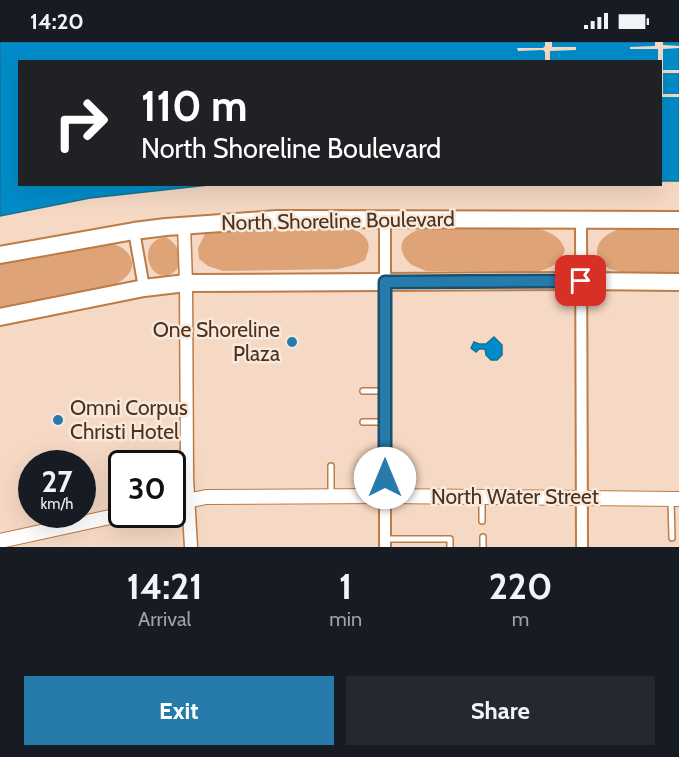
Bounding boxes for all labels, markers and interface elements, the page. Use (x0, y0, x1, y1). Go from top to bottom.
text: 14:20 (30, 8, 84, 35)
text: 110 m (141, 80, 248, 132)
icon: right (42, 84, 120, 162)
text: North Shoreline Boulevard (141, 132, 441, 165)
street label: North Shoreline Boulevard (221, 206, 455, 235)
pin (555, 255, 606, 306)
icon: arrive (564, 264, 597, 297)
place label: One Shoreline Plaza (153, 317, 280, 366)
marker: One Shoreline Plaza (285, 335, 299, 349)
place label: Omni Corpus Christi Hotel (70, 395, 188, 444)
marker: Omni Corpus Christi Hotel (51, 413, 65, 427)
position arrow (353, 446, 417, 510)
speed limit sign: 30 (108, 450, 186, 528)
text: 27 (41, 463, 73, 500)
street label: North Water Street (431, 484, 599, 509)
text: km/h (41, 495, 73, 513)
text: 14:21 (127, 564, 203, 608)
text: 1 (339, 564, 352, 608)
text: 220 (489, 564, 552, 608)
text: Arrival (138, 607, 191, 631)
text: min (329, 607, 362, 631)
text: m (512, 607, 529, 631)
button: Exit (24, 676, 334, 745)
button: Share (346, 676, 655, 745)

